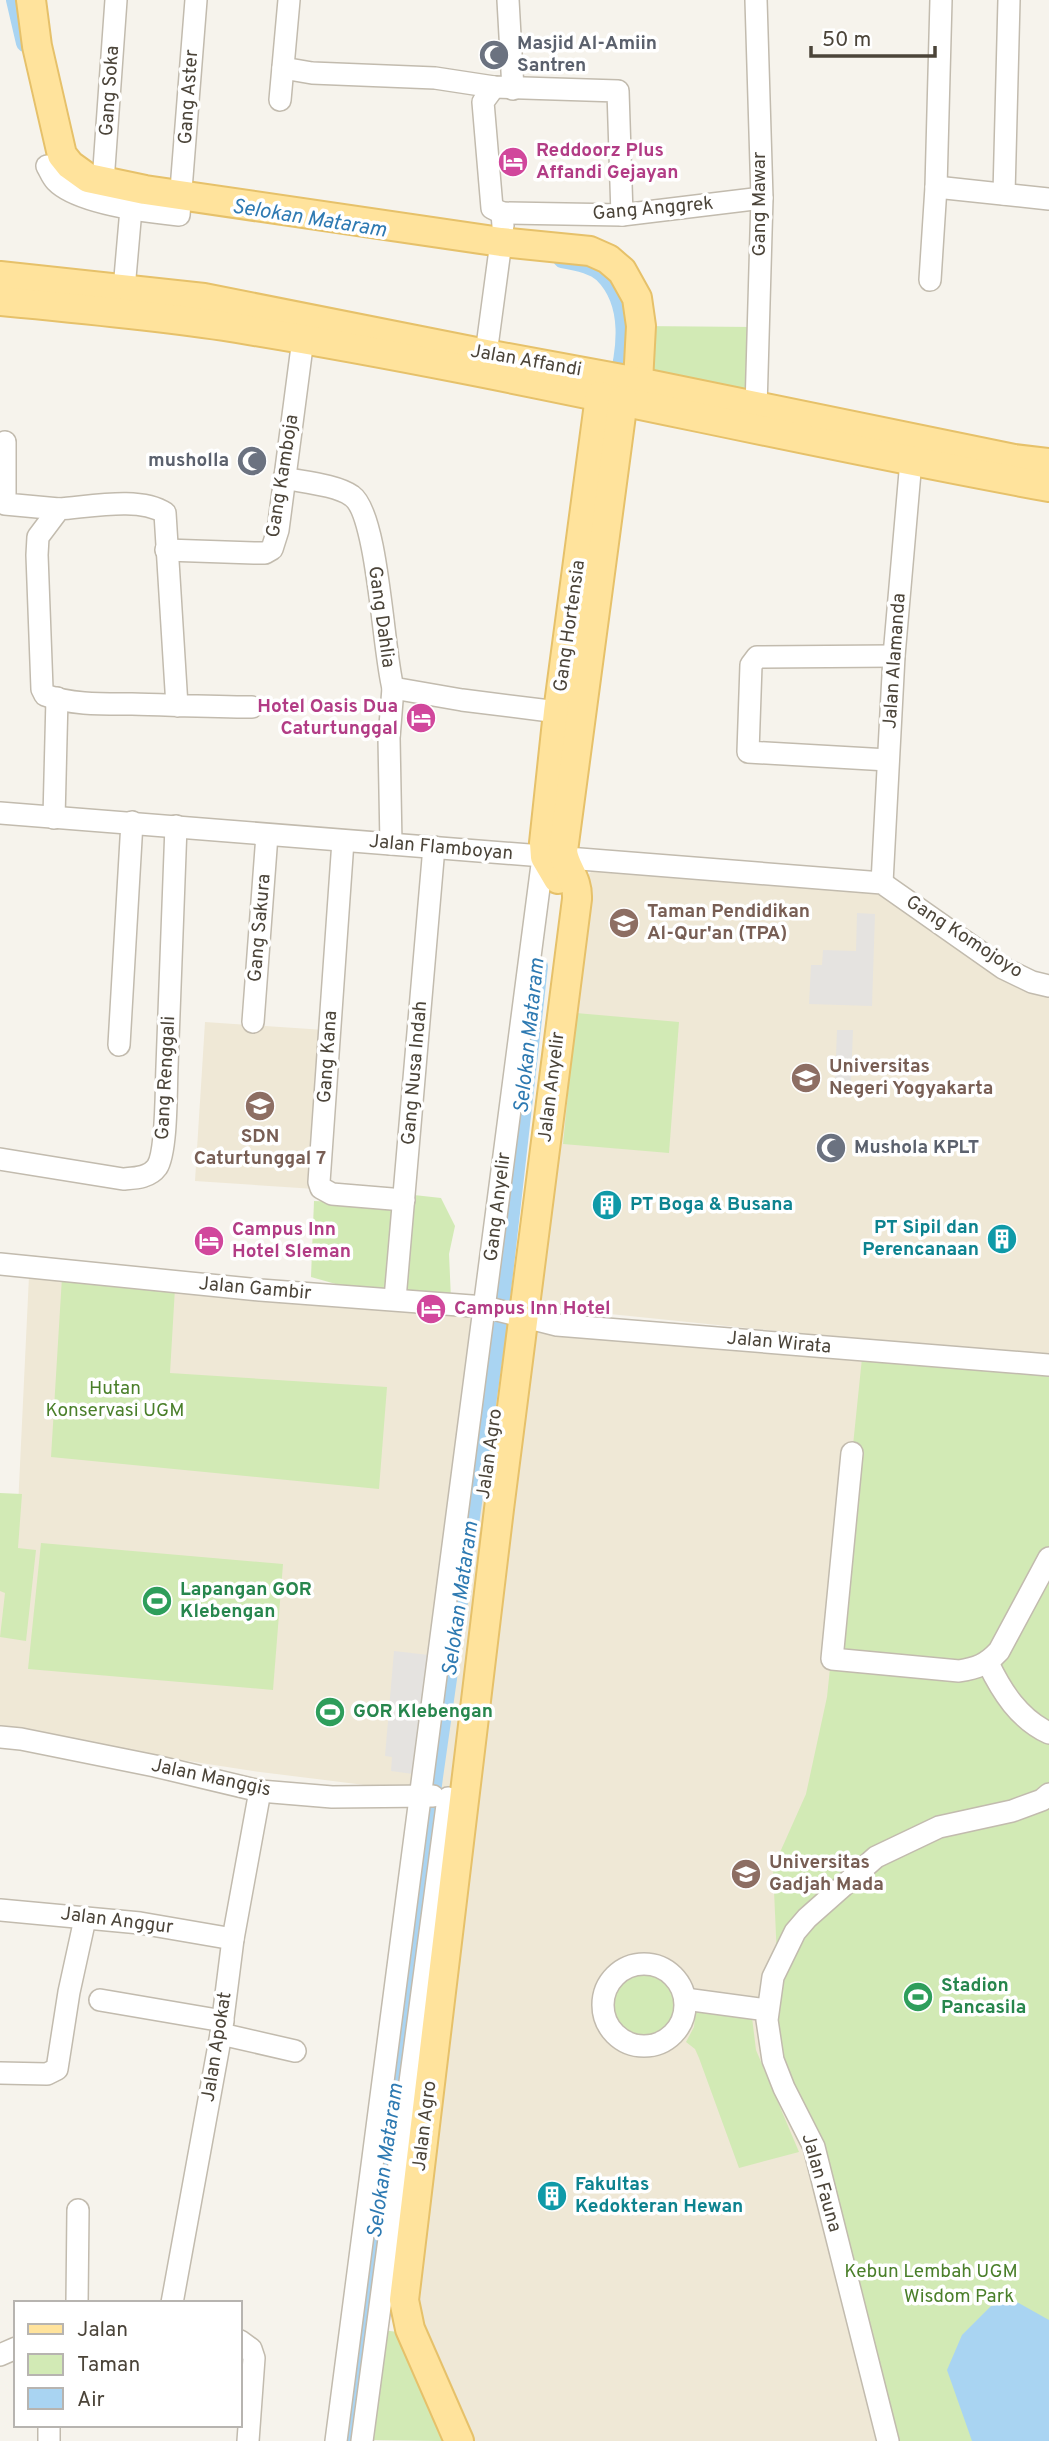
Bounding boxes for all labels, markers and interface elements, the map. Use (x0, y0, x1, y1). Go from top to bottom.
scale bar (811, 14, 935, 58)
text: 50 m (822, 27, 871, 54)
place label: Masjid Al-Amiin Santren (517, 32, 657, 78)
mosque icon: Masjid Al-Amiin Santren (477, 38, 511, 72)
street label: Gang Soka (95, 45, 125, 137)
street label: Gang Aster (174, 48, 204, 145)
place label: Reddoorz Plus Affandi Gejayan (536, 139, 678, 185)
hotel icon: Reddoorz Plus Affandi Gejayan (496, 145, 530, 179)
street label: Gang Mawar (748, 151, 772, 257)
street label: Gang Anggrek (592, 192, 714, 226)
water label: Selokan Mataram (230, 193, 389, 245)
street label: Jalan Affandi (469, 339, 583, 383)
street label: Gang Kamboja (261, 413, 305, 539)
mosque icon: musholla (235, 444, 269, 478)
place label: musholla (148, 449, 229, 473)
street label: Gang Hortensia (549, 559, 591, 693)
street label: Gang Dahlia (362, 565, 400, 669)
street label: Jalan Alamanda (878, 592, 912, 730)
place label: Hotel Oasis Dua Caturtunggal (257, 695, 398, 741)
hotel icon: Hotel Oasis Dua Caturtunggal (404, 701, 438, 735)
street label: Jalan Flamboyan (368, 830, 514, 866)
street label: Gang Sakura (243, 873, 277, 983)
street label: Gang Komojoyo (901, 890, 1027, 984)
place label: Taman Pendidikan Al-Qur'an (TPA) (647, 900, 810, 946)
school or university icon: Taman Pendidikan Al-Qur'an (TPA) (607, 906, 641, 940)
water label: Selokan Mataram (508, 956, 552, 1115)
street label: Gang Nusa Indah (397, 1000, 433, 1146)
street label: Gang Kana (313, 1010, 343, 1104)
street label: Gang Renggali (151, 1015, 181, 1141)
street label: Jalan Anyelir (533, 1030, 571, 1144)
place label: Universitas Negeri Yogyakarta (829, 1055, 993, 1101)
school or university icon: Universitas Negeri Yogyakarta (789, 1061, 823, 1095)
school or university icon: SDN Caturtunggal 7 (243, 1089, 277, 1123)
place label: SDN Caturtunggal 7 (194, 1125, 326, 1171)
mosque icon: Mushola KPLT (814, 1131, 848, 1165)
place label: Mushola KPLT (854, 1136, 979, 1160)
street label: Gang Anyelir (479, 1151, 517, 1263)
building icon: PT Boga & Busana (590, 1188, 624, 1222)
place label: PT Boga & Busana (630, 1193, 793, 1217)
place label: PT Sipil dan Perencanaan (862, 1216, 979, 1262)
place label: Campus Inn Hotel Sleman (232, 1218, 351, 1264)
building icon: PT Sipil dan Perencanaan (985, 1222, 1019, 1256)
hotel icon: Campus Inn Hotel Sleman (192, 1224, 226, 1258)
street label: Jalan Gambir (198, 1272, 313, 1306)
hotel icon: Campus Inn Hotel (414, 1292, 448, 1326)
place label: Campus Inn Hotel (454, 1297, 611, 1321)
street label: Jalan Wirata (726, 1326, 832, 1360)
park label: Hutan Konservasi UGM (46, 1377, 184, 1423)
street label: Jalan Agro (472, 1407, 508, 1501)
water label: Selokan Mataram (437, 1519, 485, 1678)
place label: Lapangan GOR Klebengan (180, 1578, 312, 1624)
sports icon: Lapangan GOR Klebengan (140, 1584, 174, 1618)
sports icon: GOR Klebengan (313, 1695, 347, 1729)
place label: GOR Klebengan (353, 1700, 493, 1724)
street label: Jalan Manggis (149, 1754, 273, 1802)
place label: Universitas Gadjah Mada (769, 1851, 884, 1897)
school or university icon: Universitas Gadjah Mada (729, 1857, 763, 1891)
street label: Jalan Anggur (59, 1902, 175, 1940)
place label: Stadion Pancasila (941, 1974, 1026, 2020)
sports icon: Stadion Pancasila (901, 1980, 935, 2014)
street label: Jalan Apokat (196, 1990, 238, 2104)
street label: Jalan Agro (408, 2079, 442, 2173)
water label: Selokan Mataram (362, 2081, 410, 2240)
street label: Jalan Fauna (795, 2131, 847, 2235)
place label: Fakultas Kedokteran Hewan (575, 2173, 743, 2219)
building icon: Fakultas Kedokteran Hewan (535, 2179, 569, 2213)
park label: Kebun Lembah UGM (844, 2260, 1018, 2284)
park label: Wisdom Park (904, 2285, 1014, 2309)
legend (14, 2301, 242, 2427)
text: Jalan (77, 2317, 128, 2344)
text: Taman (77, 2352, 140, 2379)
text: Air (77, 2387, 105, 2414)

